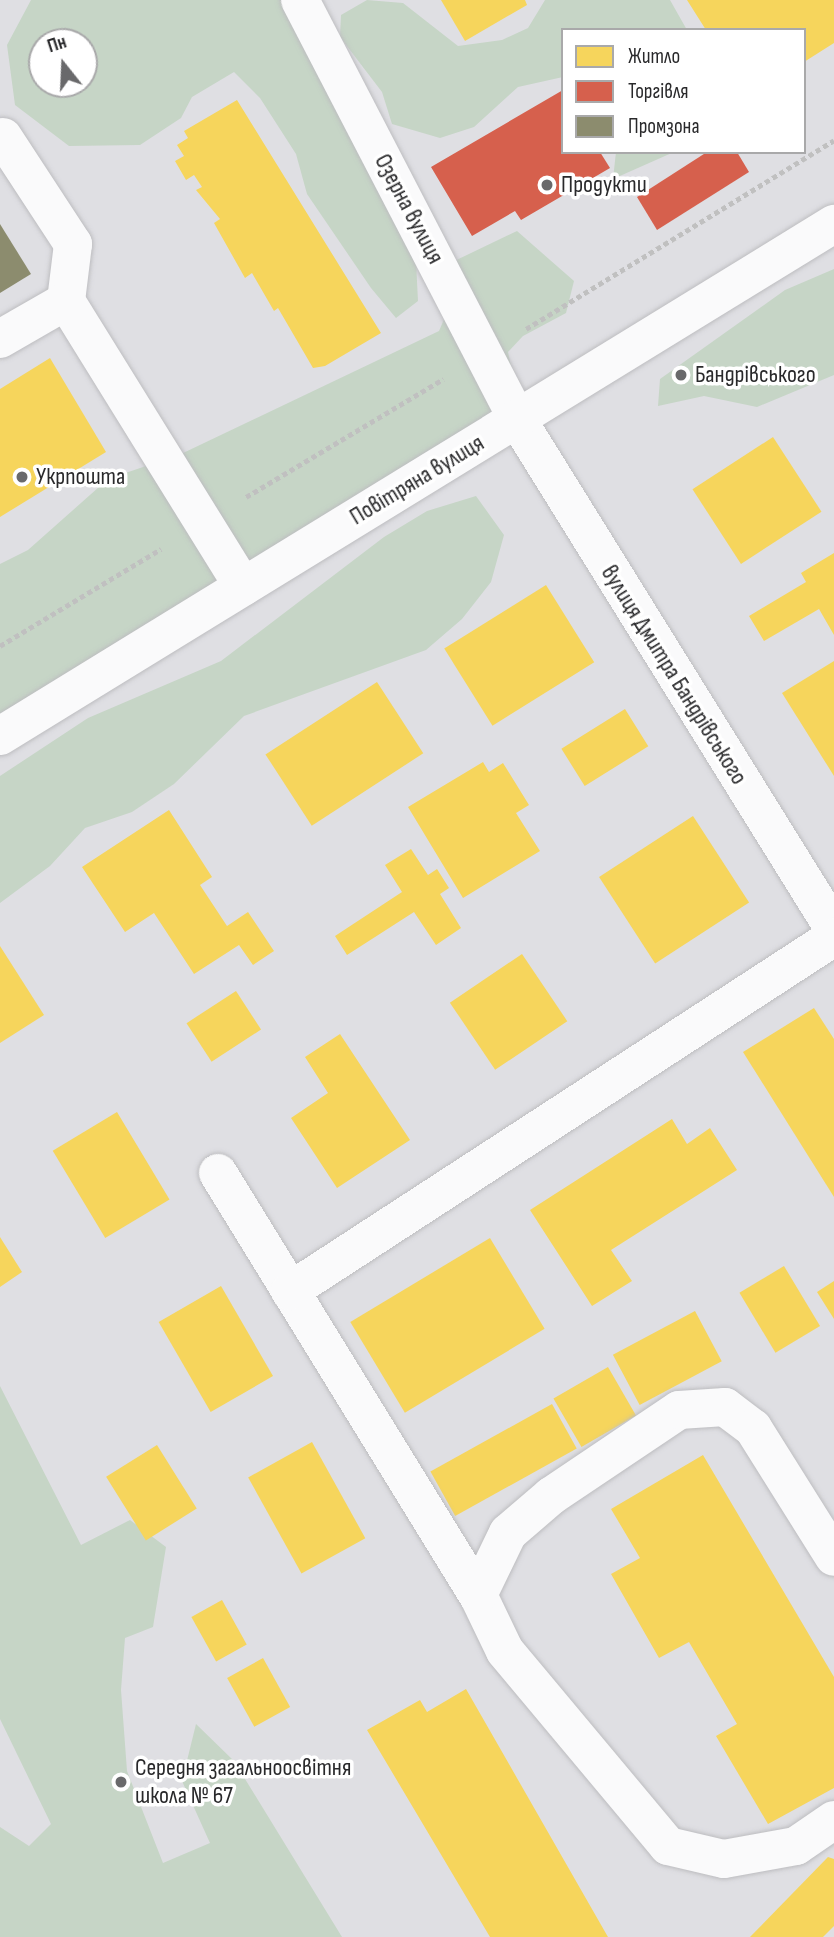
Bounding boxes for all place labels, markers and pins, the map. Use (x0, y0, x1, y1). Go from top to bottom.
place label: Продукти (561, 171, 647, 199)
marker: Продукти (539, 177, 555, 193)
place label: Бандрівського (695, 361, 816, 389)
marker: Бандрівського (673, 367, 689, 383)
place label: Укрпошта (36, 463, 125, 491)
marker: Укрпошта (14, 469, 30, 485)
place label: Середня загальноосвітня школа № 67 (135, 1754, 351, 1810)
marker: Середня загальноосвітня школа № 67 (113, 1774, 129, 1790)

